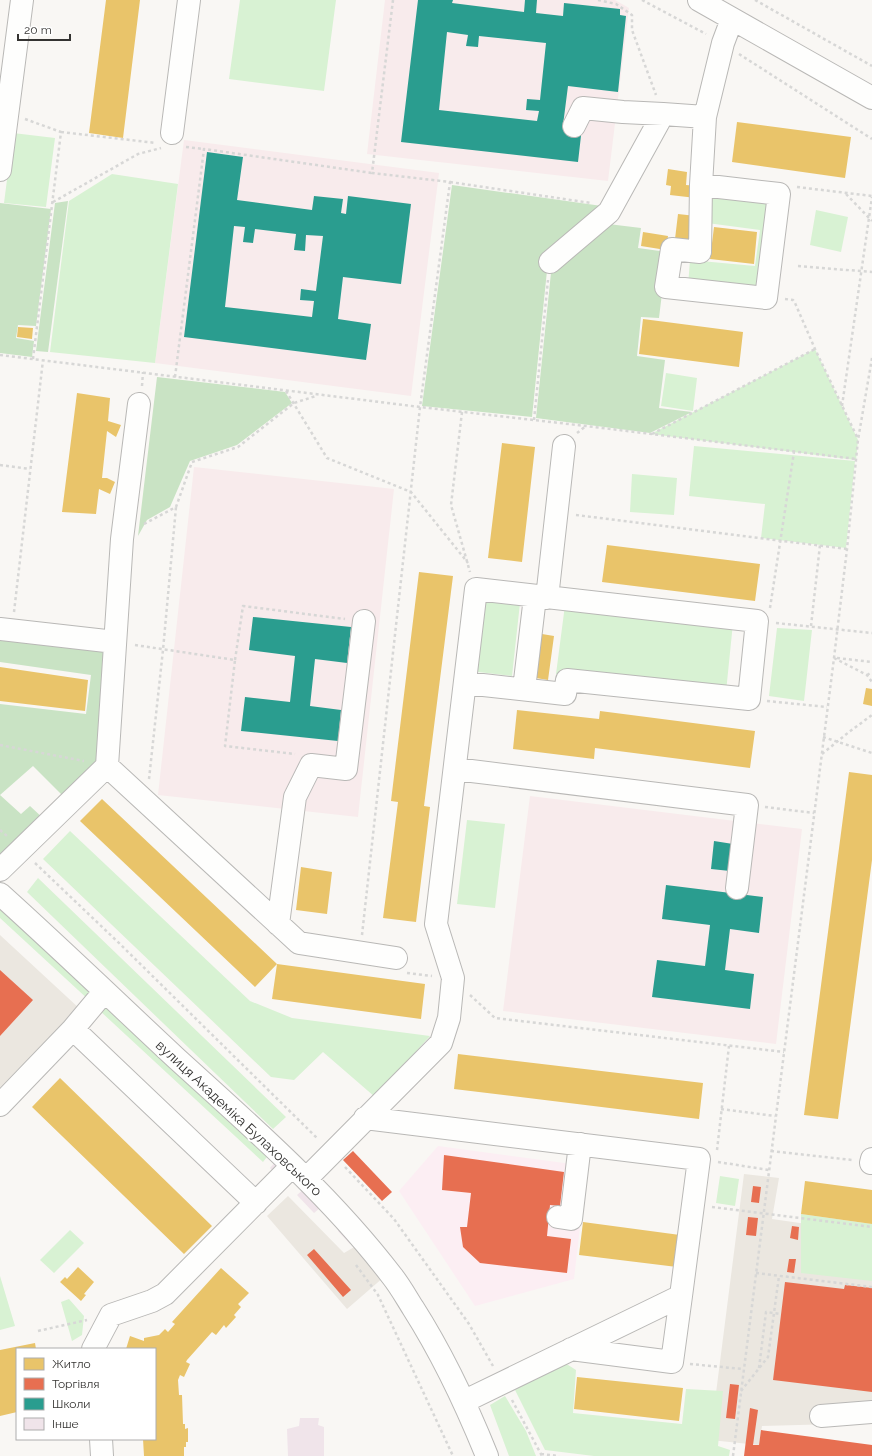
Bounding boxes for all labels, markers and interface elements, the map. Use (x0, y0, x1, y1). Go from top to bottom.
scale bar (18, 16, 70, 42)
text: 20 m (24, 23, 52, 37)
street label: вулиця Академіка Булаховського (153, 1037, 325, 1199)
legend (16, 1348, 156, 1440)
text: Житло (52, 1357, 91, 1371)
text: Торгівля (52, 1377, 99, 1391)
text: Школи (52, 1397, 90, 1411)
text: Інше (52, 1417, 79, 1431)

